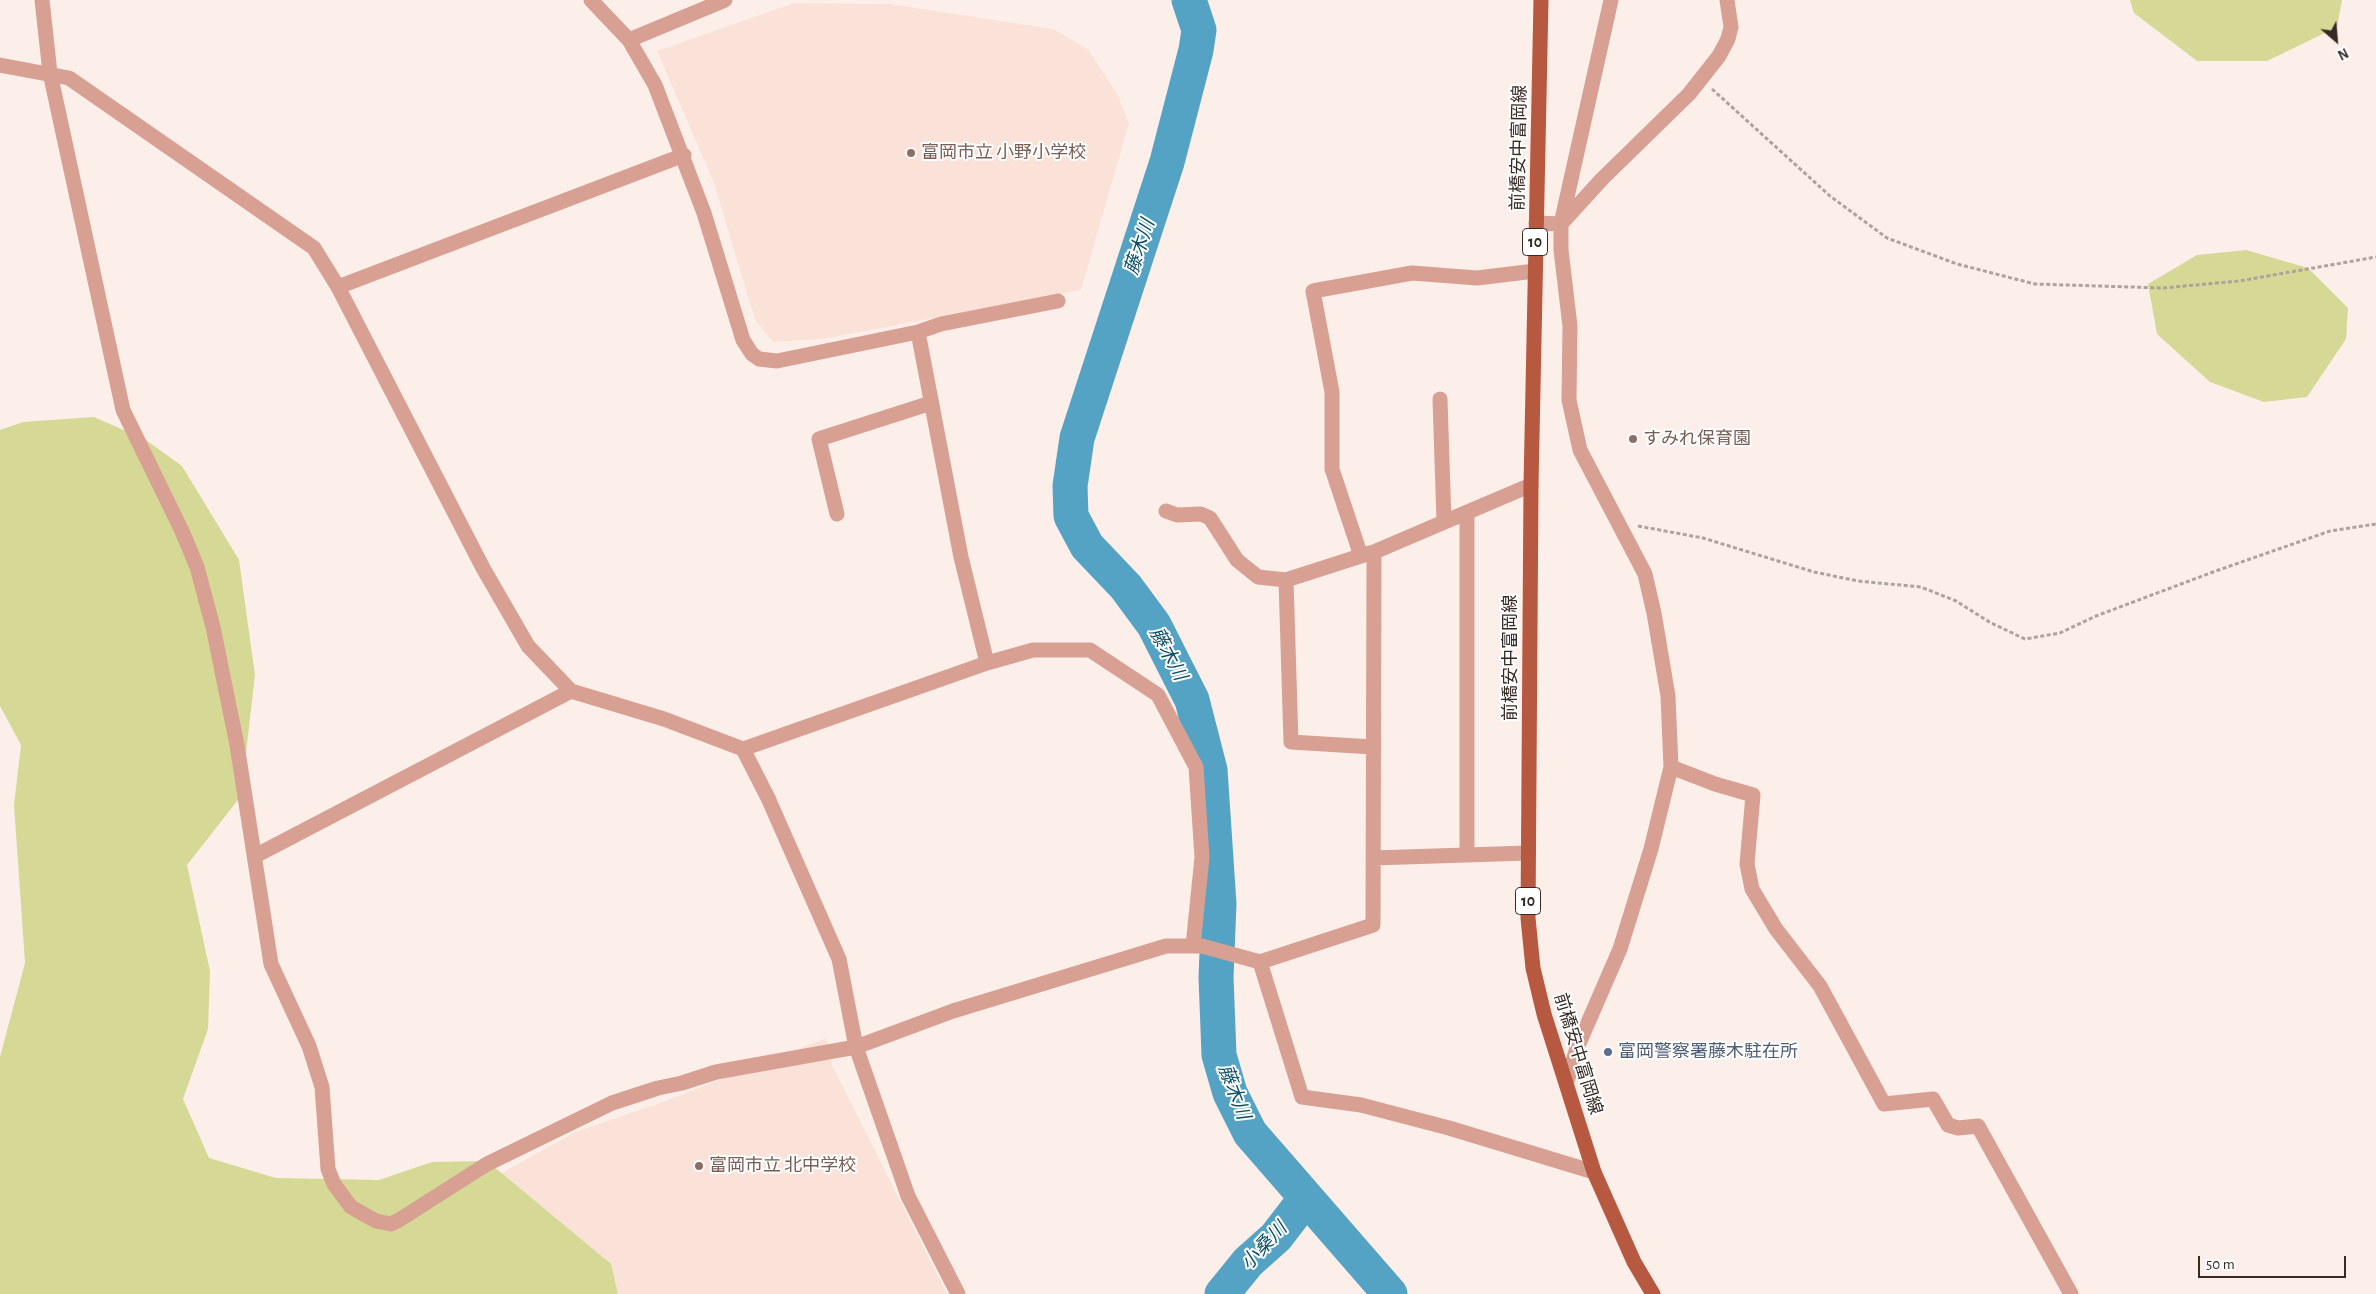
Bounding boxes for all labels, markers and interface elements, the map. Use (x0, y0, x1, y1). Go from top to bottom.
north arrow (2311, 15, 2361, 65)
text: N (2335, 45, 2350, 62)
street label: 前橋安中富岡線 (1507, 85, 1531, 211)
place label: 富岡市立 小野小学校 (921, 142, 1086, 164)
marker: 富岡市立 小野小学校 (905, 147, 917, 159)
water label: 藤木川 (1120, 216, 1160, 278)
road number: 10 (1522, 228, 1548, 256)
place label: すみれ保育園 (1643, 428, 1751, 450)
marker: すみれ保育園 (1627, 433, 1639, 445)
street label: 前橋安中富岡線 (1500, 595, 1522, 721)
water label: 藤木川 (1145, 623, 1191, 685)
road number: 10 (1516, 888, 1540, 914)
street label: 前橋安中富岡線 (1549, 991, 1607, 1117)
place label: 富岡警察署藤木駐在所 (1618, 1041, 1798, 1063)
marker: 富岡警察署藤木駐在所 (1602, 1046, 1614, 1058)
water label: 藤木川 (1213, 1061, 1255, 1123)
place label: 富岡市立 北中学校 (709, 1155, 856, 1177)
marker: 富岡市立 北中学校 (693, 1160, 705, 1172)
water label: 小桑川 (1236, 1217, 1292, 1275)
scale bar (2201, 1246, 2348, 1278)
text: 50 m (2206, 1257, 2235, 1272)

